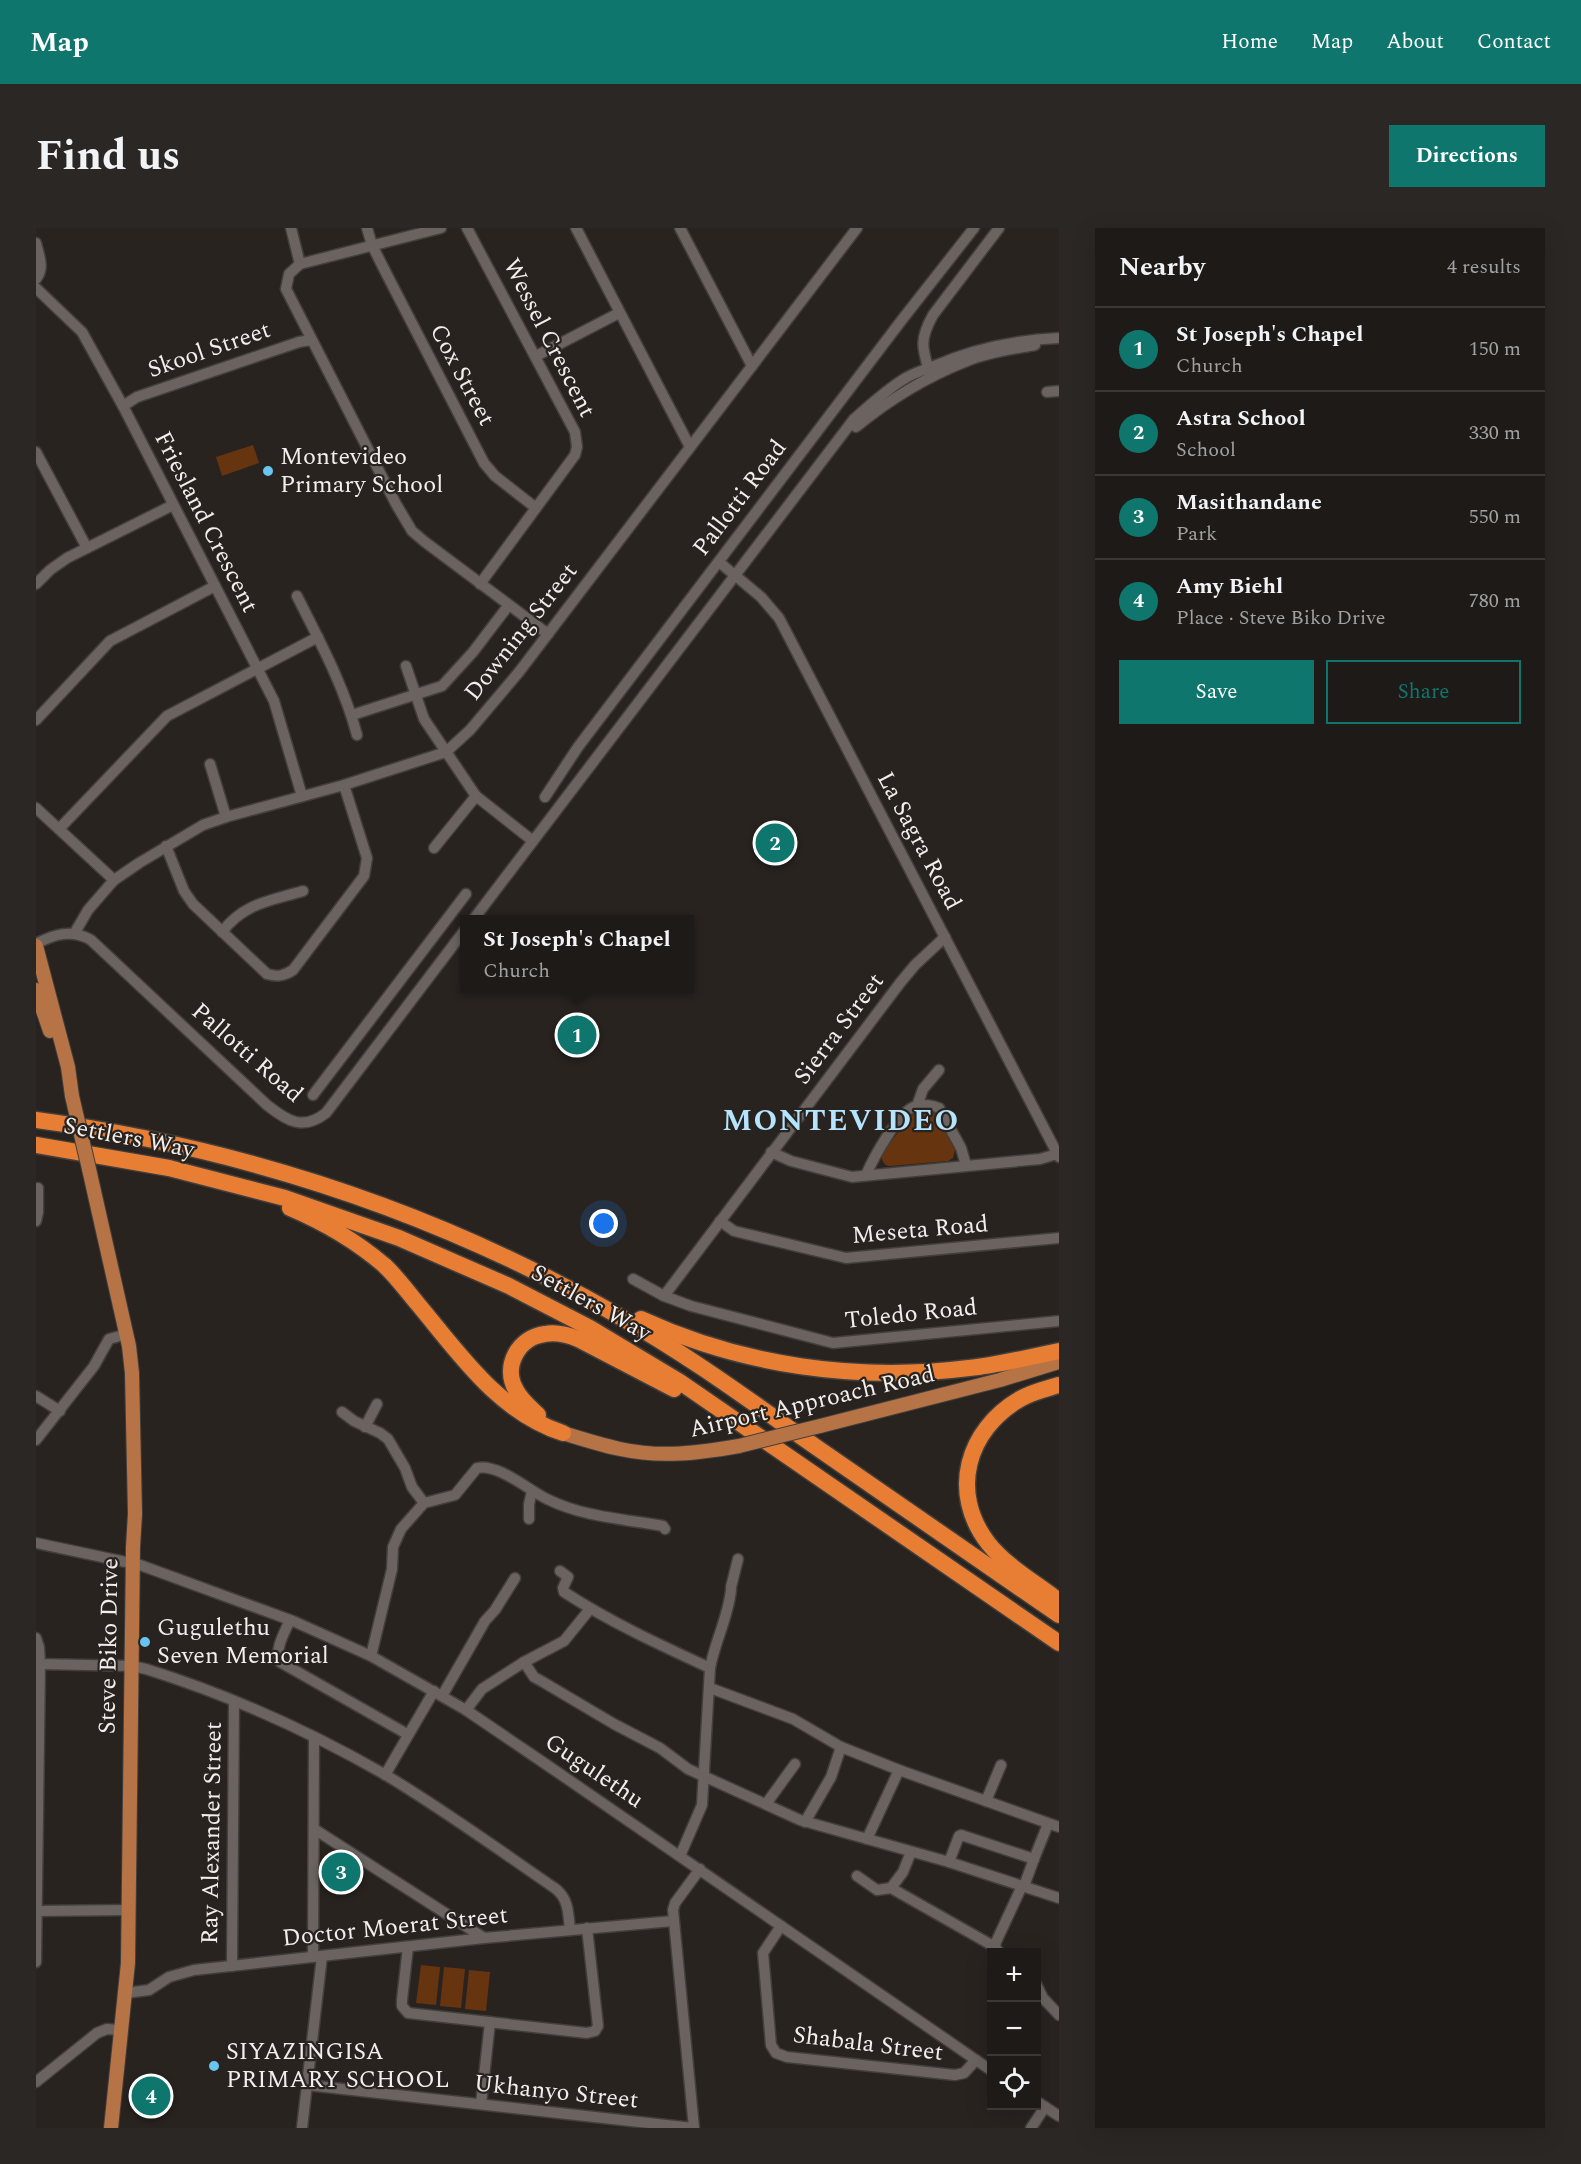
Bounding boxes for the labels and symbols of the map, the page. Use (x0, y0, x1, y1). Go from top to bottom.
street label: Wessel Crescent (493, 252, 605, 424)
street label: Skool Street (143, 312, 275, 388)
street label: Cox Street (420, 318, 504, 432)
street label: Friesland Crescent (145, 425, 267, 619)
street label: Pallotti Road (684, 432, 796, 564)
place label: Montevideo Primary School (280, 439, 443, 503)
marker: Montevideo Primary School (261, 464, 275, 478)
street label: Downing Street (455, 555, 587, 709)
street label: La Sagra Road (867, 765, 971, 917)
pin: 2 (756, 820, 794, 866)
street label: Sierra Street (785, 966, 893, 1092)
street label: Pallotti Road (183, 994, 311, 1112)
pin: 1 (558, 1012, 596, 1058)
district label: MONTEVIDEO (722, 1098, 960, 1144)
street label: Settlers Way (60, 1108, 199, 1169)
street label: Meseta Road (850, 1206, 990, 1254)
your location (589, 1209, 618, 1238)
street label: Settlers Way (524, 1255, 659, 1352)
street label: Toledo Road (843, 1289, 979, 1339)
street label: Airport Approach Road (686, 1356, 938, 1448)
street label: Steve Biko Drive (89, 1558, 129, 1734)
place label: Gugulethu Seven Memorial (157, 1610, 329, 1674)
marker: Gugulethu Seven Memorial (138, 1635, 152, 1649)
street label: Ray Alexander Street (192, 1721, 232, 1945)
street label: Gugulethu (537, 1724, 651, 1818)
pin: 3 (322, 1850, 360, 1894)
street label: Doctor Moerat Street (280, 1897, 510, 1957)
street label: Shabala Street (791, 2017, 945, 2071)
place label: SIYAZINGISA PRIMARY SCHOOL (226, 2034, 450, 2098)
marker: SIYAZINGISA PRIMARY SCHOOL (207, 2059, 221, 2073)
street label: Ukhanyo Street (472, 2065, 640, 2119)
pin: 4 (132, 2074, 170, 2118)

